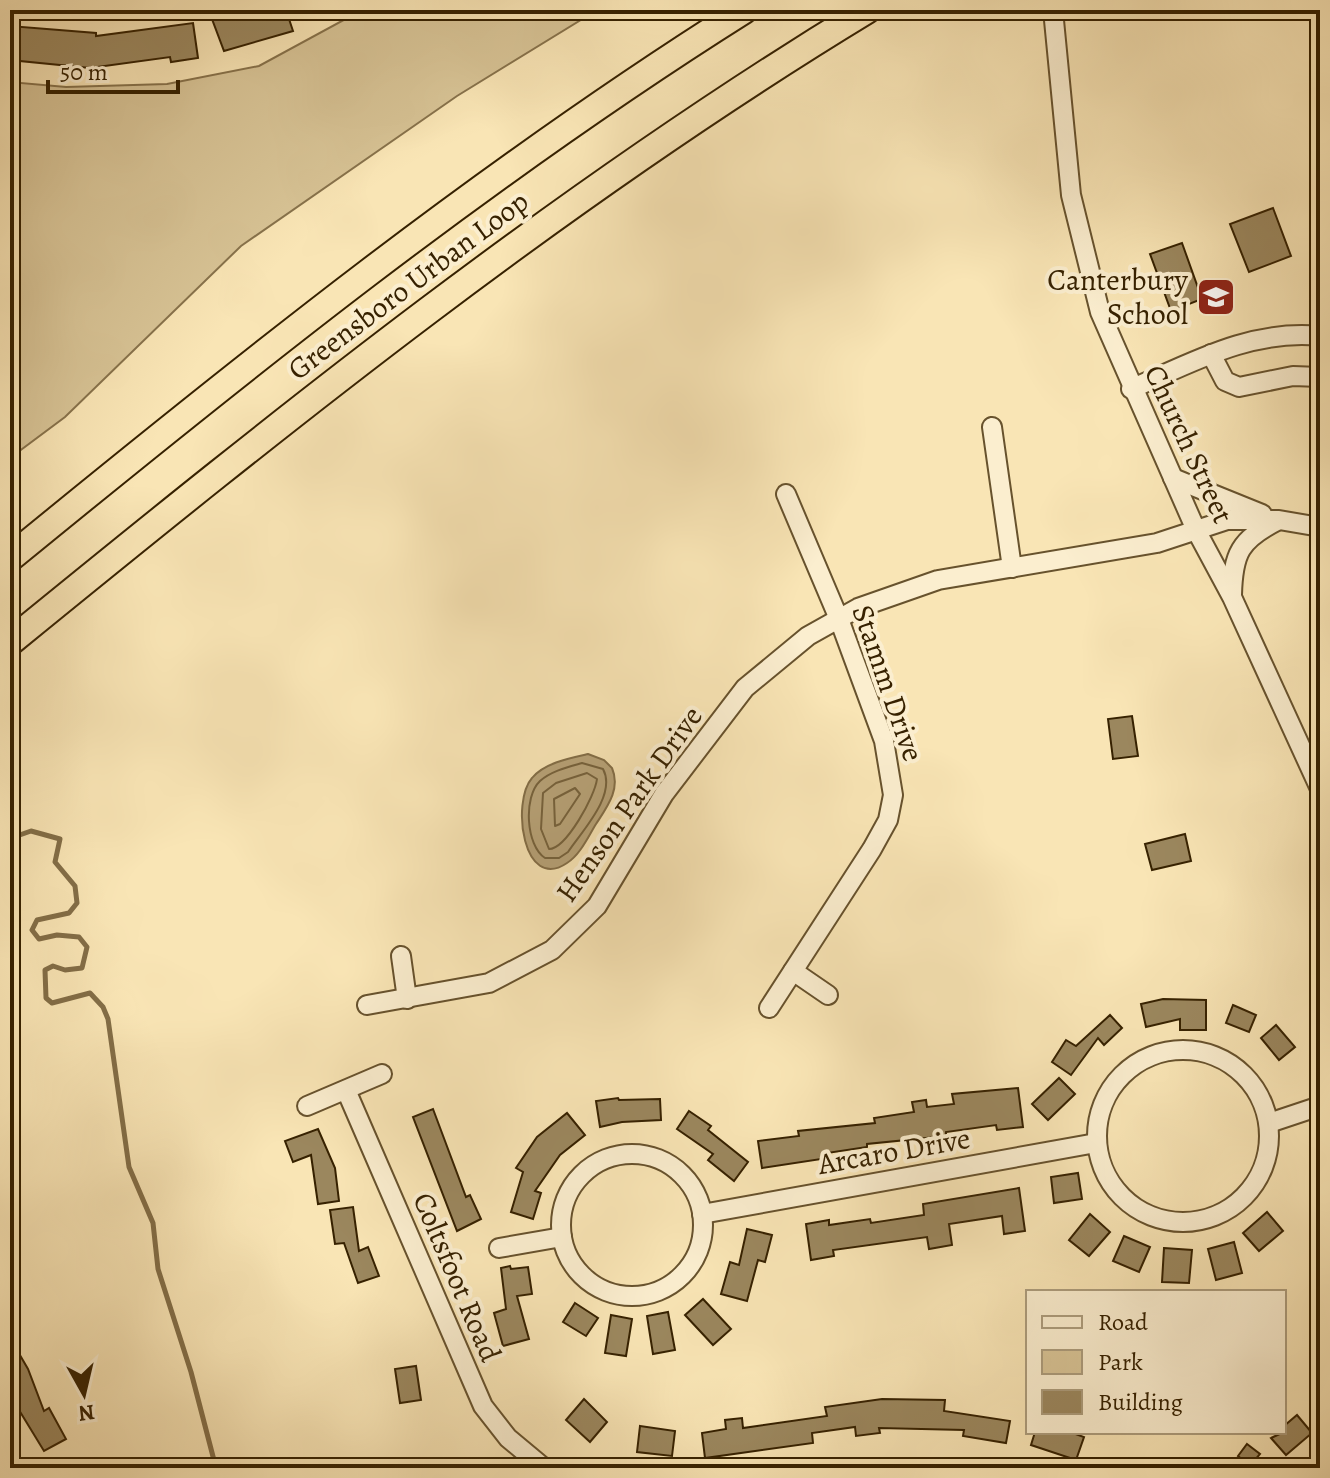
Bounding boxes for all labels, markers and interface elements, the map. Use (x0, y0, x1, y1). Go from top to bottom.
scale bar (48, 44, 178, 94)
text: 50 m (60, 56, 108, 88)
street label: Greensboro Urban Loop (279, 181, 537, 389)
place label: Canterbury School (1047, 260, 1189, 334)
school or university icon: Canterbury School (1195, 276, 1237, 318)
street label: Church Street (1135, 358, 1243, 530)
street label: Stamm Drive (843, 599, 933, 767)
street label: Henson Park Drive (546, 698, 712, 910)
street label: Arcaro Drive (814, 1118, 973, 1184)
street label: Coltsfoot Road (403, 1186, 511, 1368)
legend (1026, 1290, 1286, 1434)
text: Road (1098, 1306, 1148, 1338)
text: Park (1098, 1346, 1143, 1378)
north arrow (44, 1354, 124, 1434)
text: Building (1098, 1386, 1183, 1418)
text: N (77, 1397, 97, 1429)

